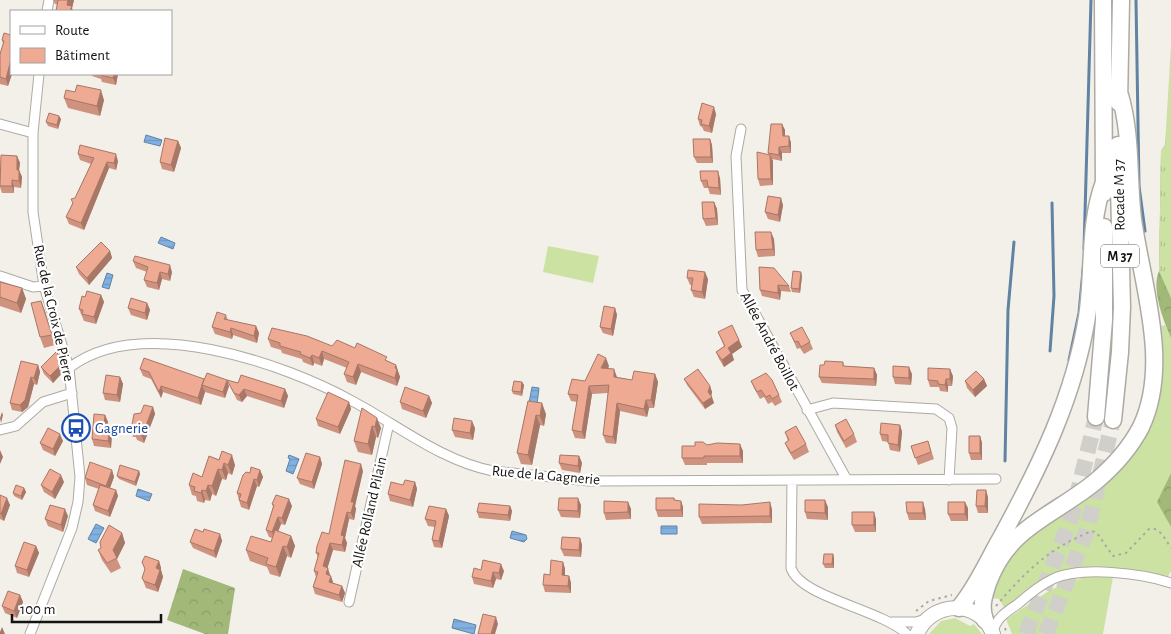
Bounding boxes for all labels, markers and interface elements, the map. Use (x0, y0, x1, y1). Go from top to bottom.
legend (10, 10, 172, 75)
text: Route (55, 23, 89, 38)
text: Bâtiment (55, 48, 110, 63)
street label: Rocade M 37 (1111, 159, 1128, 231)
street label: Rue de la Croix de Pierre (30, 243, 77, 383)
road number: M 37 (1101, 245, 1139, 268)
street label: Allée André Boillot (737, 290, 802, 393)
bus stop icon: Gagnerie (61, 413, 91, 443)
place label: Gagnerie (95, 421, 148, 436)
street label: Allée Rolland Pilain (349, 455, 390, 569)
street label: Rue de la Gagnerie (491, 463, 601, 488)
scale bar (12, 592, 161, 624)
text: 100 m (20, 602, 55, 617)

